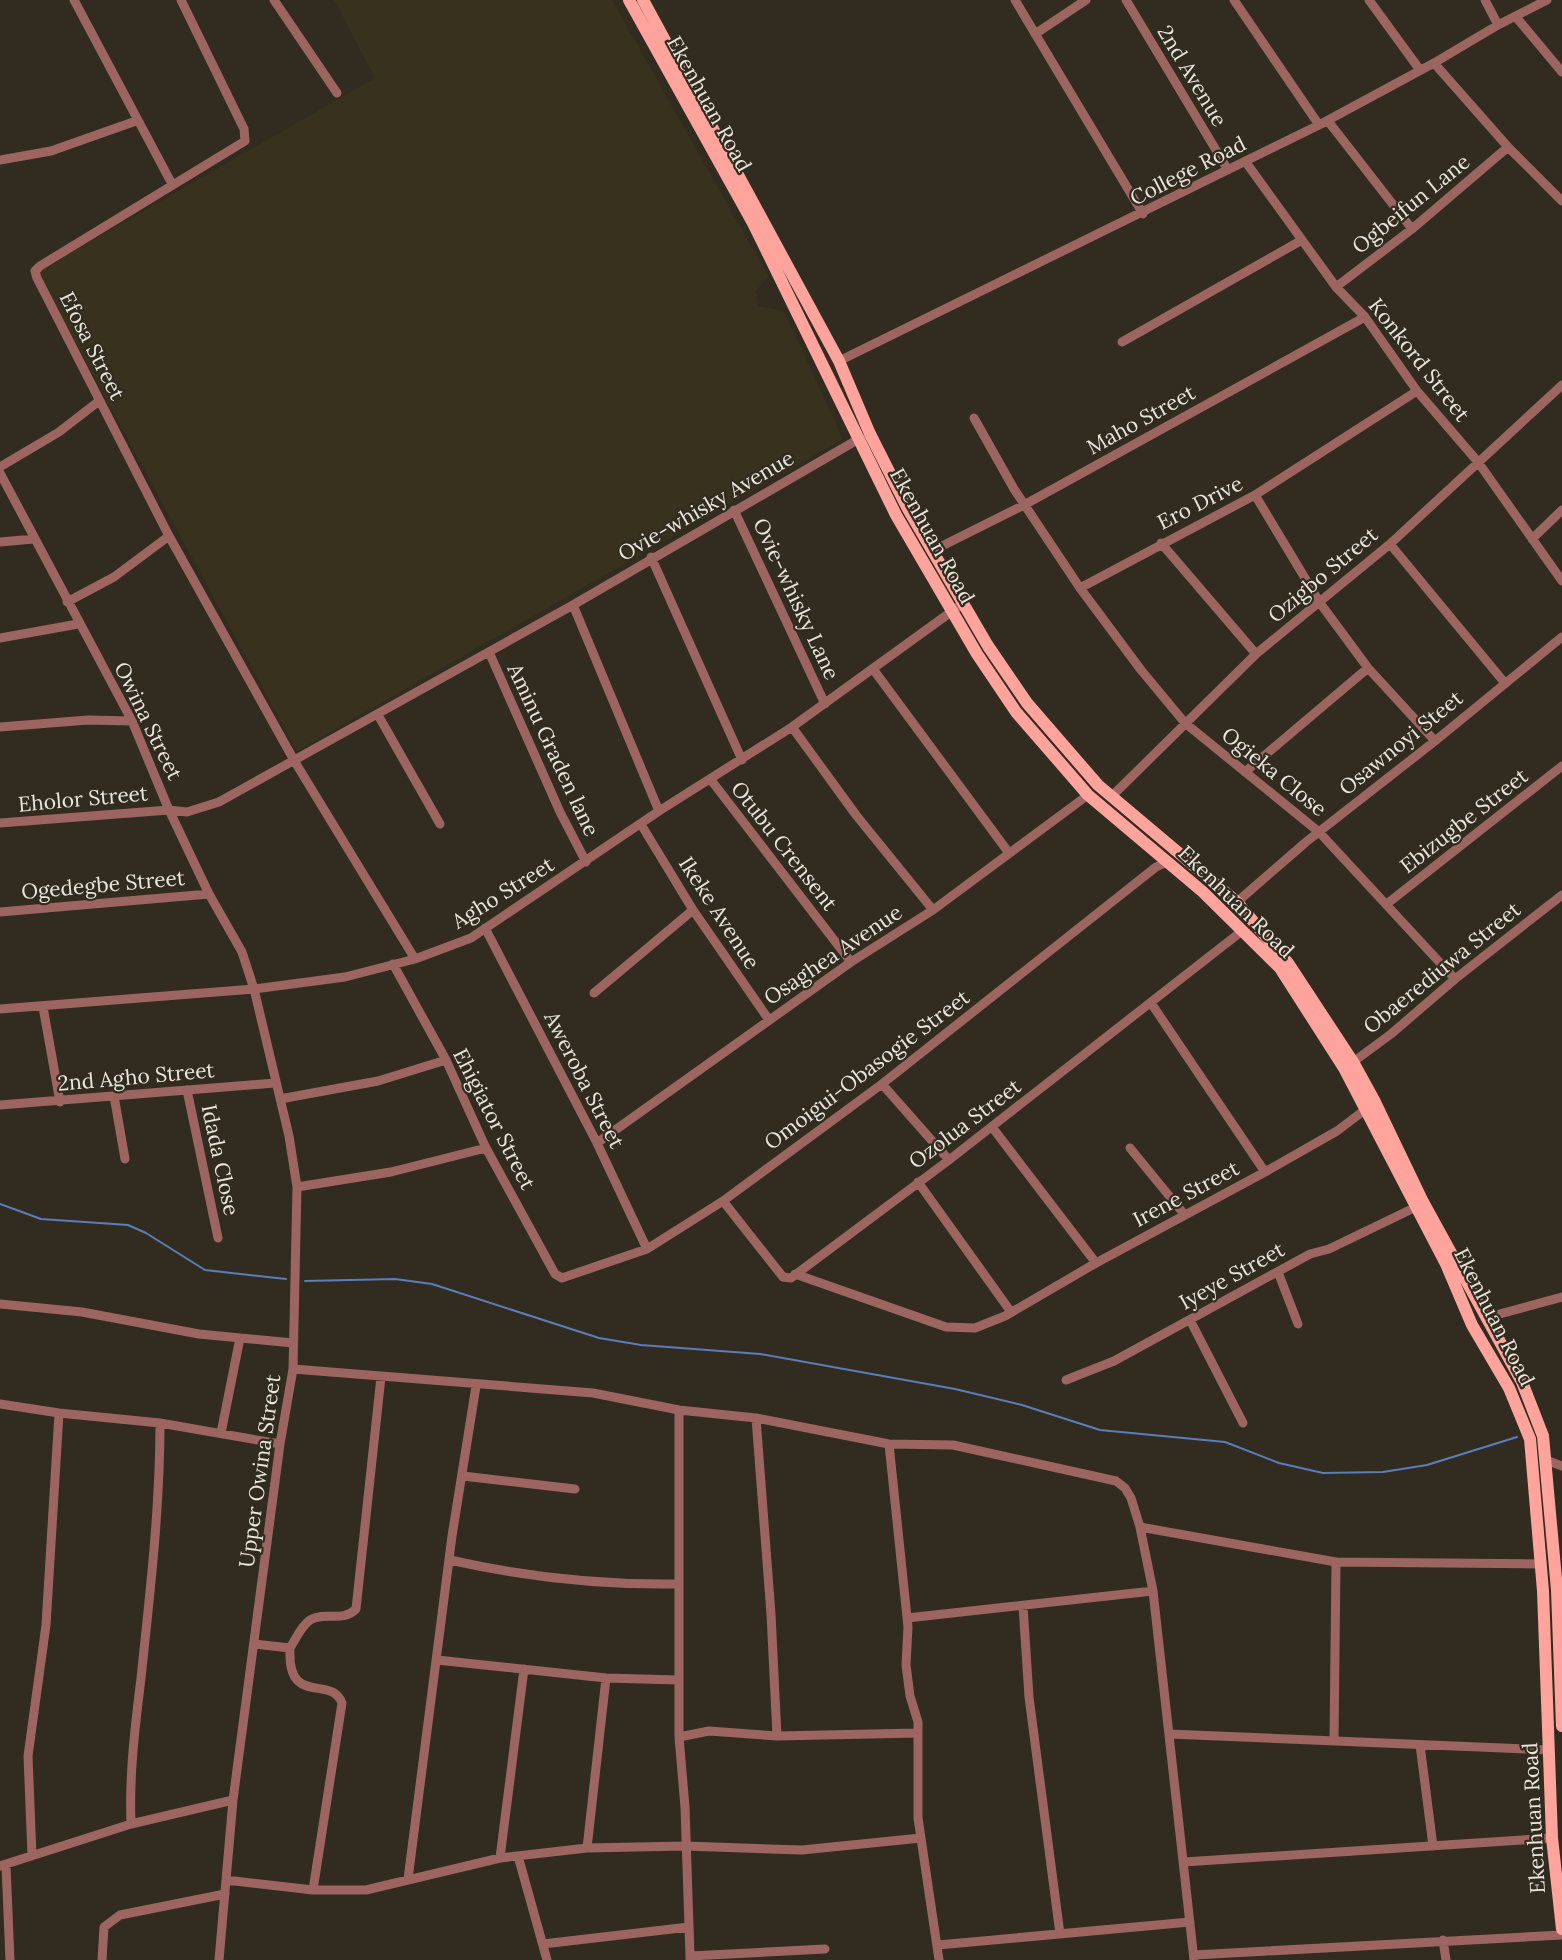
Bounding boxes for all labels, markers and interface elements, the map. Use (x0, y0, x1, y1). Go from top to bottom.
street label: 2nd Avenue (1152, 20, 1233, 131)
street label: Ekenhuan Road (661, 31, 758, 176)
street label: College Road (1125, 130, 1250, 211)
street label: Ogbeifun Lane (1346, 148, 1475, 259)
street label: Efosa Street (54, 287, 132, 405)
street label: Konkord Street (1363, 293, 1476, 427)
street label: Maho Street (1082, 378, 1201, 460)
street label: Ovie-whisky Avenue (613, 444, 799, 567)
street label: Ekenhuan Road (884, 463, 981, 608)
street label: Ero Drive (1153, 470, 1247, 536)
street label: Ovie-whisky Lane (747, 514, 846, 684)
street label: Ozigbo Street (1262, 520, 1384, 628)
street label: Owina Street (108, 657, 189, 785)
street label: Aminu Graden lane (501, 658, 605, 840)
street label: Osawnoyi Steet (1333, 684, 1469, 801)
street label: Ogieka Close (1216, 721, 1332, 822)
street label: Ebizugbe Street (1394, 762, 1534, 879)
street label: Otubu Crensent (725, 775, 844, 917)
street label: Eholor Street (17, 779, 150, 818)
street label: Ekenhuan Road (1173, 839, 1300, 964)
street label: Agho Street (446, 850, 559, 935)
street label: Ikeke Avenue (673, 851, 766, 974)
street label: Ogedegbe Street (20, 864, 187, 905)
street label: Obaerediuwa Street (1358, 895, 1527, 1039)
street label: Osaghea Avenue (758, 898, 907, 1011)
street label: Omoigui-Obasogie Street (759, 983, 975, 1156)
street label: Aweroba Street (538, 1006, 631, 1154)
street label: Ehigiator Street (447, 1044, 542, 1195)
street label: 2nd Agho Street (56, 1056, 216, 1097)
street label: Ozolua Street (903, 1072, 1027, 1175)
street label: Idada Close (196, 1102, 245, 1218)
street label: Irene Street (1128, 1154, 1244, 1233)
street label: Iyeye Street (1174, 1235, 1290, 1316)
street label: Ekenhuan Road (1448, 1243, 1541, 1390)
street label: Upper Owina Street (233, 1372, 287, 1569)
street label: Ekenhuan Road (1516, 1742, 1551, 1894)

